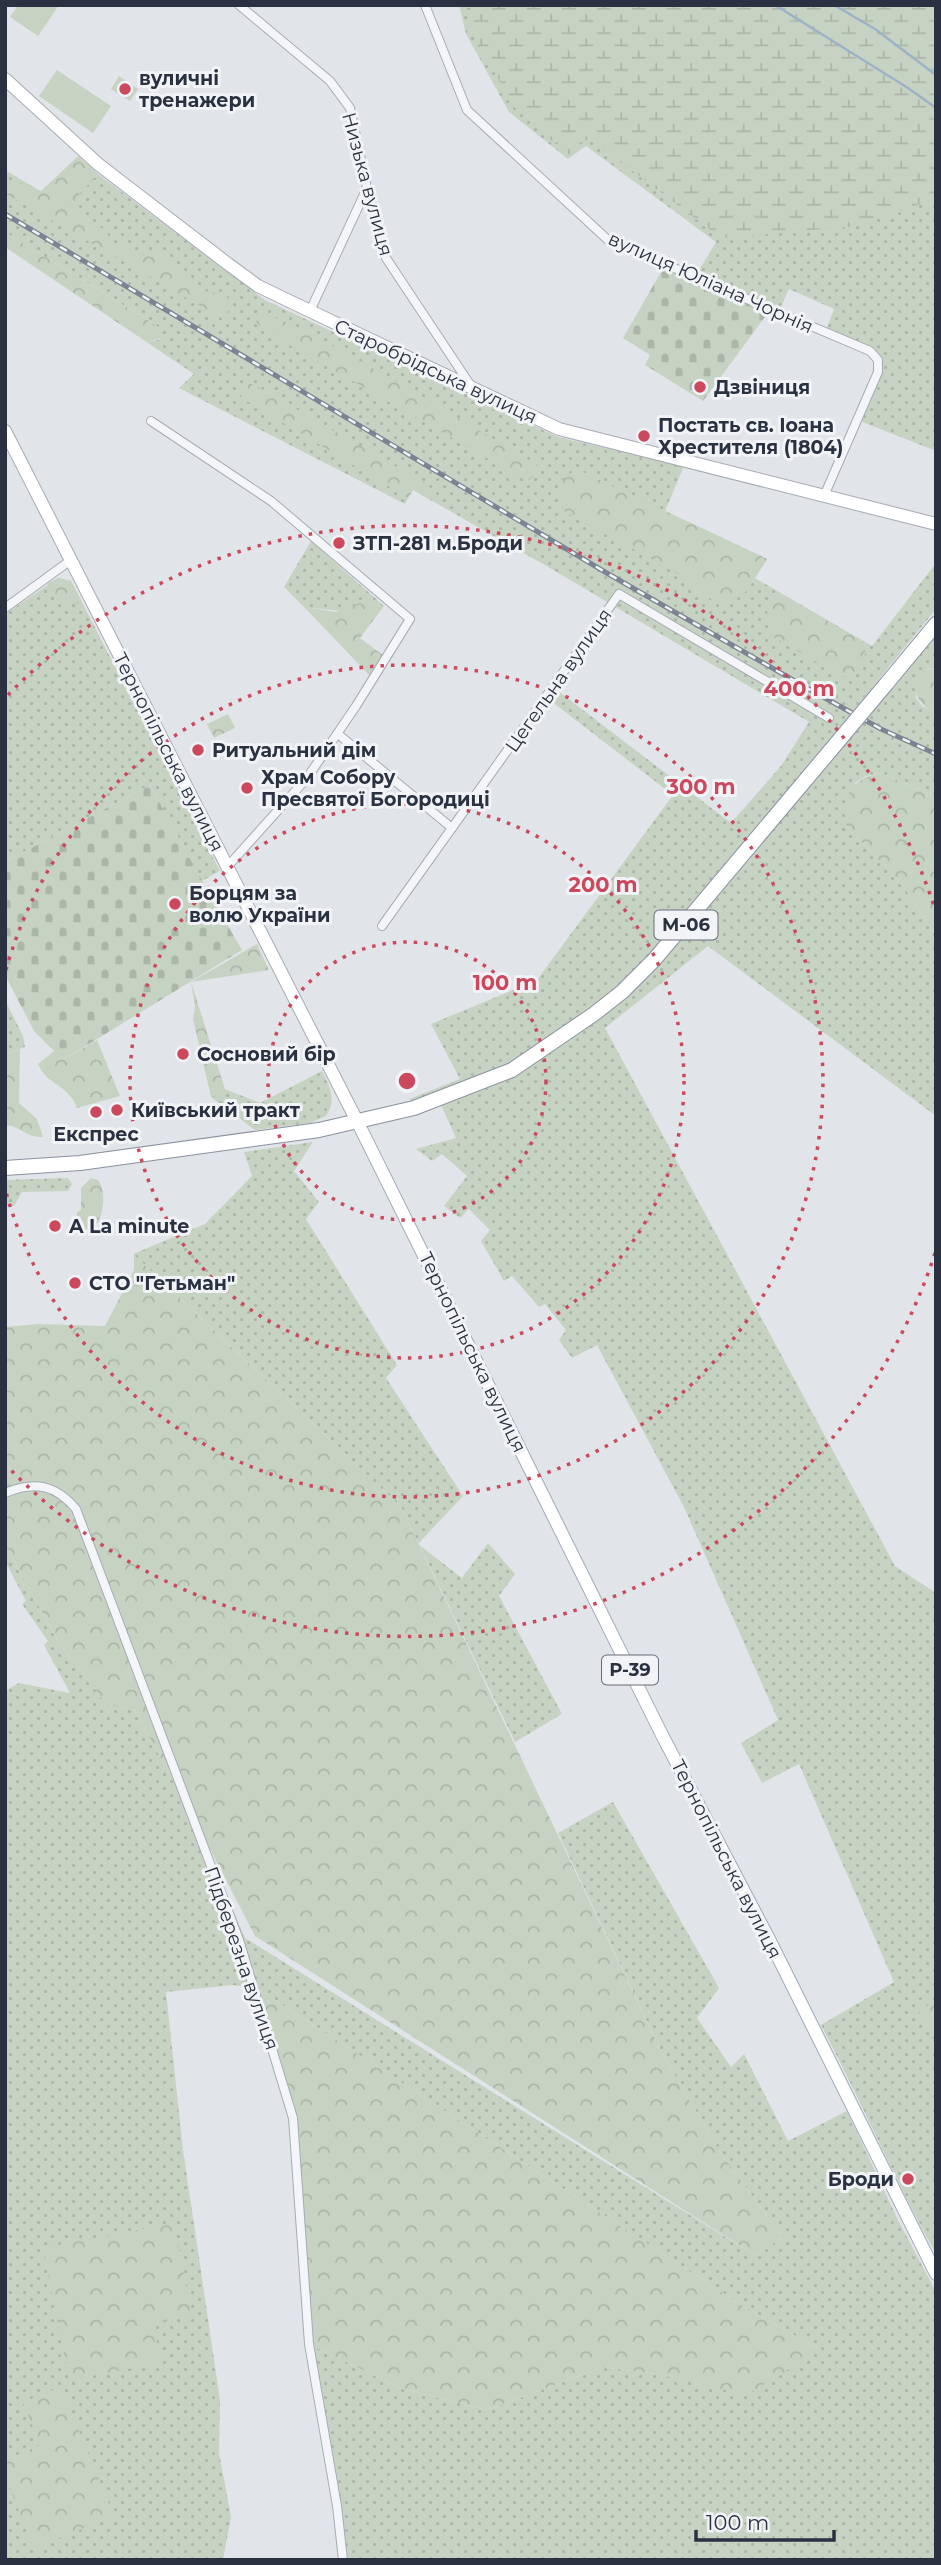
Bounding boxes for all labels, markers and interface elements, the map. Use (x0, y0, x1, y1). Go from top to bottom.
place label: вуличні тренажери (139, 67, 255, 112)
marker: вуличні тренажери (117, 81, 133, 97)
street label: Низька вулиця (337, 110, 398, 258)
street label: вулиця Юліана Чорнія (605, 227, 817, 338)
street label: Старобрідська вулиця (331, 314, 541, 429)
place label: Дзвіниця (714, 376, 810, 399)
marker: Дзвіниця (692, 379, 708, 395)
place label: Постать св. Іоана Хрестителя (1804) (658, 414, 843, 459)
marker: Постать св. Іоана Хрестителя (1804) (636, 428, 652, 444)
place label: ЗТП-281 м.Броди (352, 532, 523, 555)
marker: ЗТП-281 м.Броди (331, 535, 347, 551)
street label: Цегельна вулиця (500, 604, 617, 757)
street label: Тернопільська вулиця (108, 649, 229, 856)
text: 400 m (764, 676, 834, 701)
place label: Ритуальний дім (212, 739, 376, 762)
marker: Ритуальний дім (190, 742, 206, 758)
place label: Храм Собору Пресвятої Богородиці (261, 766, 490, 811)
text: 300 m (666, 774, 735, 799)
marker: Храм Собору Пресвятої Богородиці (239, 780, 255, 796)
text: 200 m (569, 872, 637, 897)
place label: Борцям за волю України (189, 882, 330, 927)
marker: Борцям за волю України (167, 896, 183, 912)
road number: М-06 (654, 910, 718, 940)
text: 100 m (473, 970, 537, 995)
place label: Сосновий бір (197, 1043, 336, 1066)
marker: Сосновий бір (175, 1046, 191, 1062)
centre of rings (395, 1069, 419, 1093)
place label: Київський тракт (131, 1099, 301, 1122)
marker: Київський тракт (109, 1102, 125, 1118)
marker: Експрес (88, 1104, 104, 1120)
place label: Експрес (53, 1123, 139, 1146)
place label: A La minute (68, 1215, 189, 1238)
marker: A La minute (47, 1218, 63, 1234)
street label: Тернопільська вулиця (414, 1248, 531, 1456)
place label: СТО "Гетьман" (89, 1272, 235, 1295)
marker: СТО "Гетьман" (67, 1275, 83, 1291)
road number: Р-39 (602, 1656, 658, 1685)
street label: Тернопільська вулиця (666, 1756, 787, 1963)
street label: Підберезна вулиця (199, 1863, 284, 2053)
place label: Броди (828, 2168, 894, 2191)
marker: Броди (900, 2171, 916, 2187)
scale bar (696, 2498, 834, 2542)
text: 100 m (706, 2510, 769, 2535)

